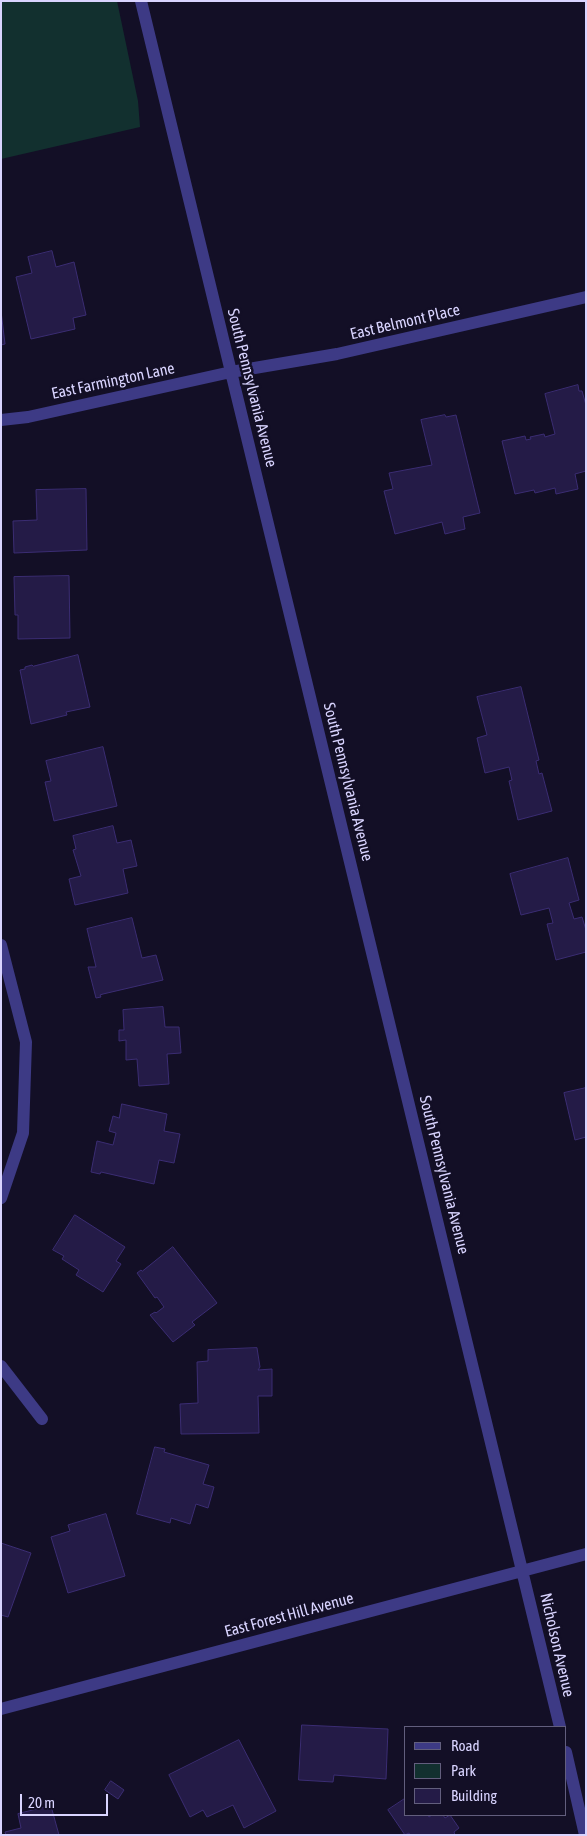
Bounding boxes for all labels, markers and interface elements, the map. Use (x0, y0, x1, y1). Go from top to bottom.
street label: East Belmont Place (348, 300, 462, 344)
street label: South Pennsylvania Avenue (223, 307, 281, 469)
street label: East Farmington Lane (50, 359, 176, 403)
street label: South Pennsylvania Avenue (319, 701, 377, 863)
street label: South Pennsylvania Avenue (415, 1094, 473, 1256)
street label: East Forest Hill Avenue (222, 1589, 356, 1641)
street label: Nicholson Avenue (536, 1591, 578, 1699)
legend (404, 1726, 567, 1816)
text: Road (451, 1737, 480, 1754)
text: Park (451, 1762, 476, 1779)
scale bar (22, 1784, 110, 1816)
text: Building (451, 1787, 497, 1804)
text: 20 m (28, 1794, 55, 1811)

